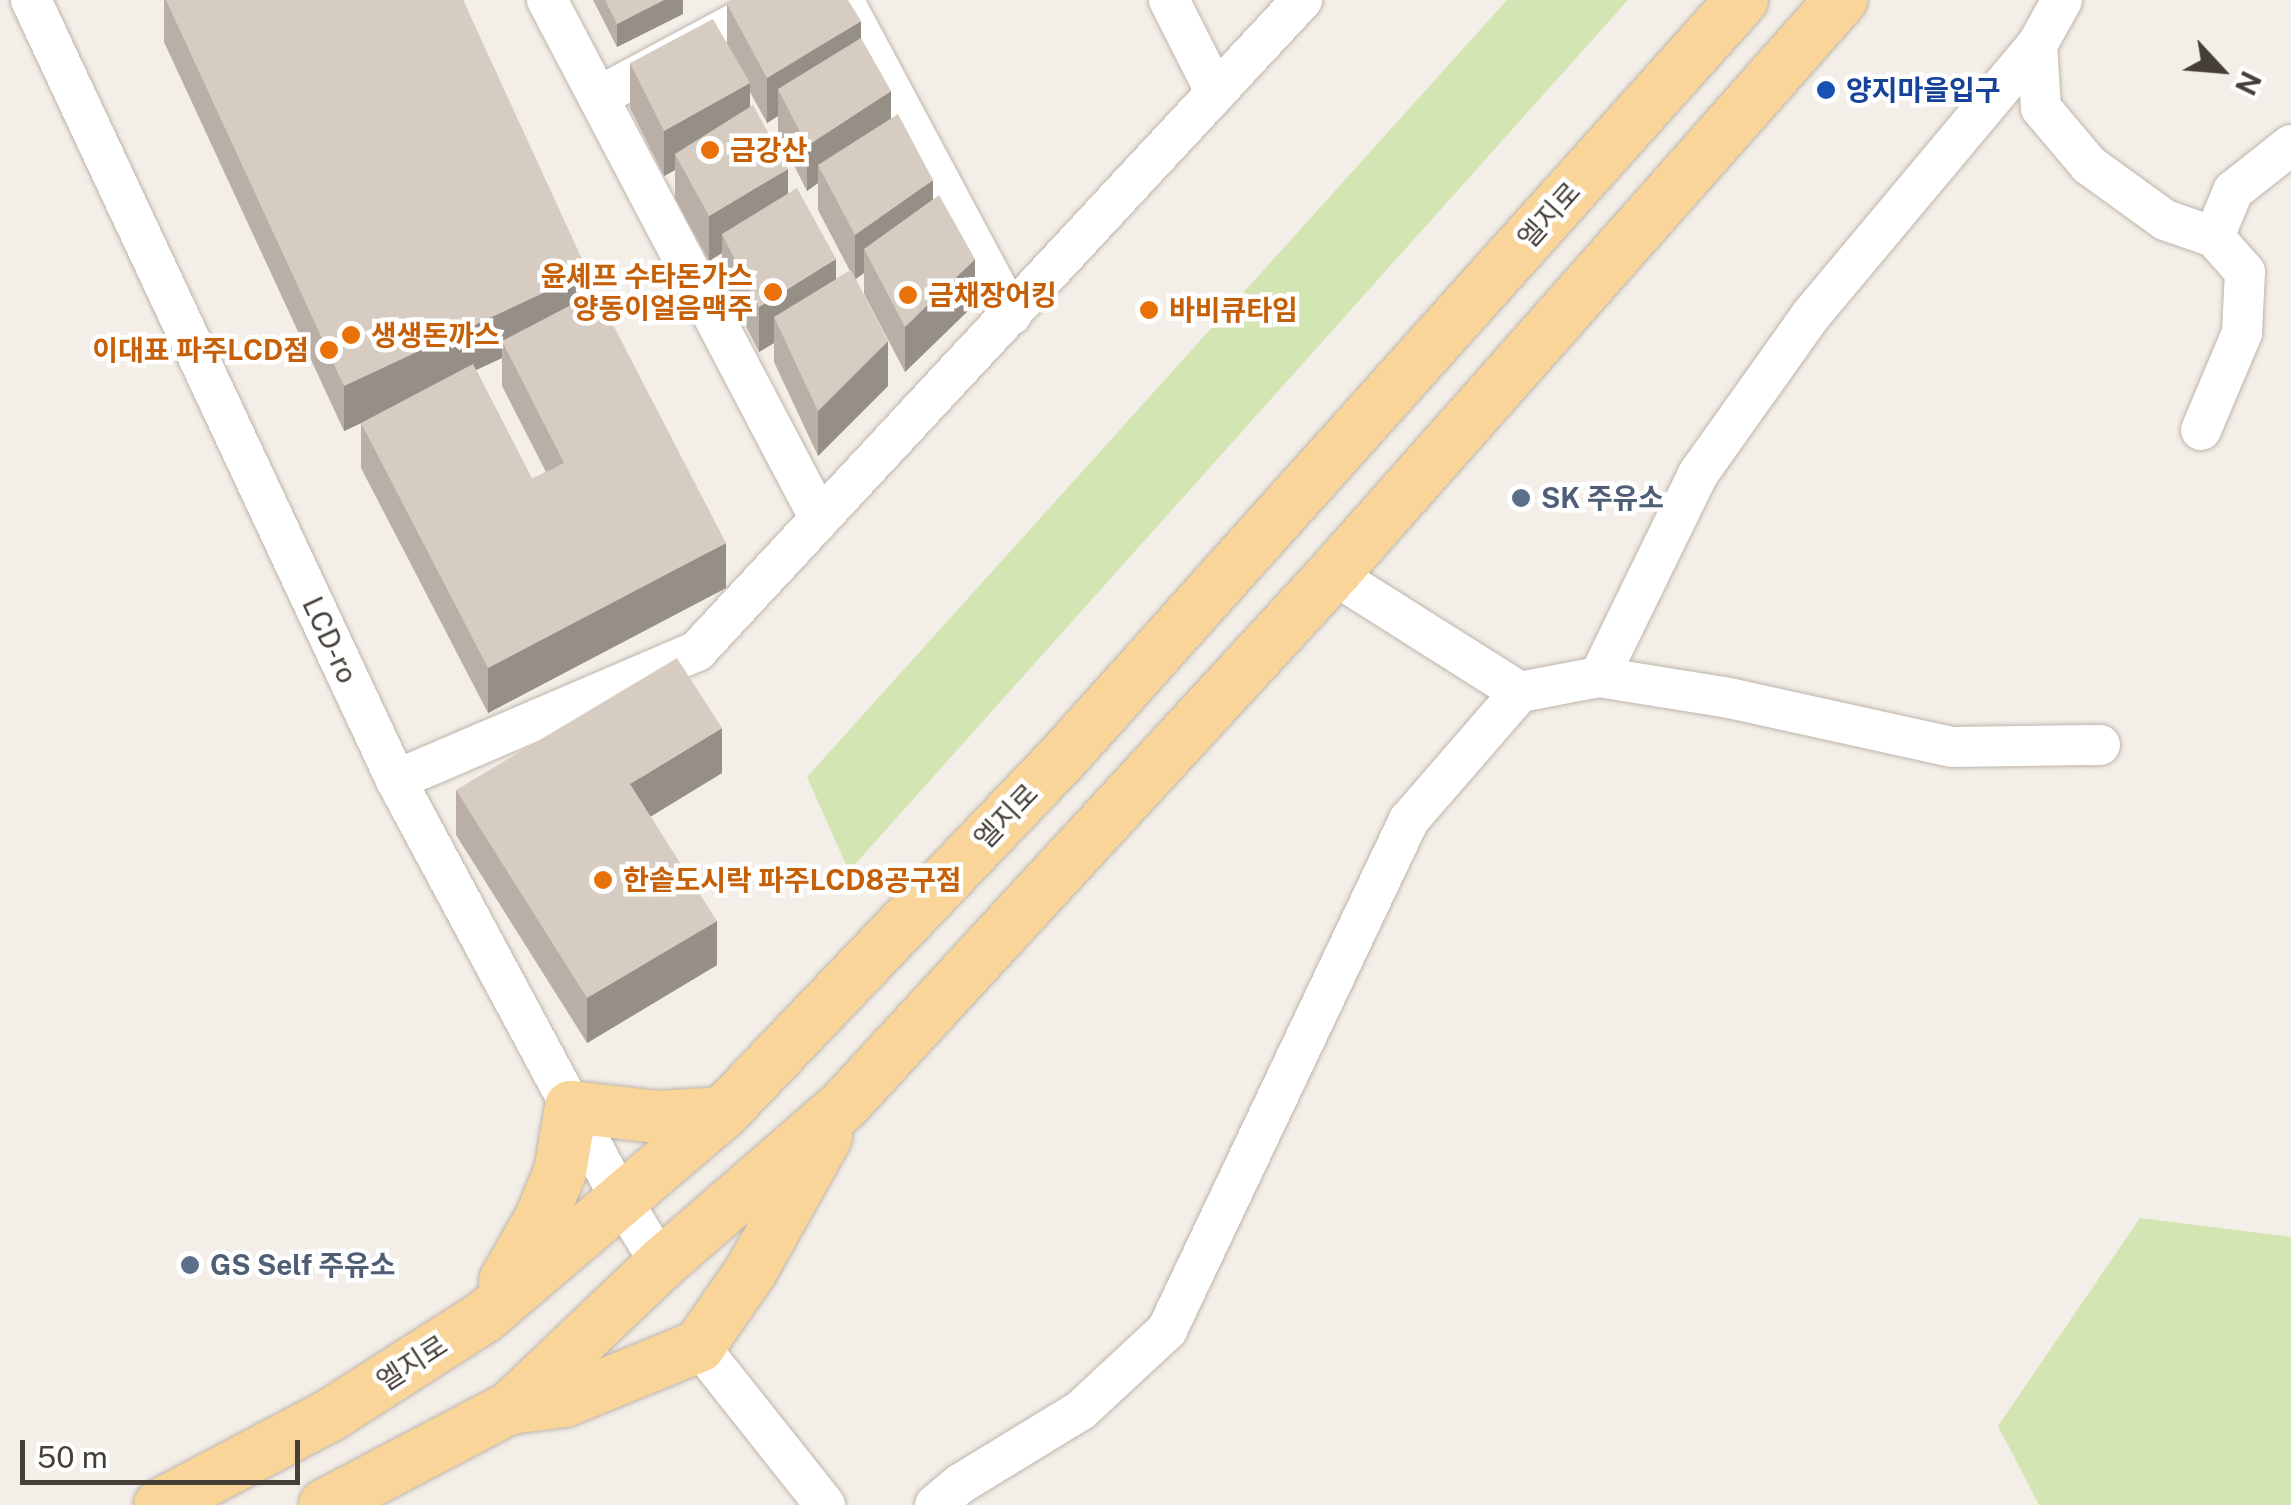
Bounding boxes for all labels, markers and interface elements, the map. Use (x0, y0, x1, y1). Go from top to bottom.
north arrow (2171, 20, 2271, 120)
text: N (2229, 66, 2268, 100)
place label: 양지마을입구 (1846, 73, 2001, 107)
marker: 양지마을입구 (1815, 79, 1837, 101)
place label: 금강산 (730, 133, 807, 167)
marker: 금강산 (699, 139, 721, 161)
street label: 엘지로 (1511, 175, 1587, 255)
place label: 윤셰프 수타돈가스 양동이얼음맥주 (541, 259, 753, 325)
place label: 금채장어킹 (928, 278, 1057, 312)
marker: 윤셰프 수타돈가스 양동이얼음맥주 (762, 281, 784, 303)
marker: 금채장어킹 (897, 284, 919, 306)
place label: 바비큐타임 (1169, 293, 1298, 327)
marker: 바비큐타임 (1138, 299, 1160, 321)
place label: 생생돈까스 (371, 318, 500, 352)
marker: 생생돈까스 (340, 324, 362, 346)
place label: 이대표 파주LCD점 (92, 333, 309, 367)
marker: 이대표 파주LCD점 (318, 339, 340, 361)
place label: SK 주유소 (1541, 481, 1664, 515)
marker: SK 주유소 (1510, 487, 1532, 509)
street label: LCD-ro (295, 591, 365, 689)
street label: 엘지로 (967, 777, 1045, 855)
place label: 한솥도시락 파주LCD8공구점 (623, 863, 962, 897)
marker: 한솥도시락 파주LCD8공구점 (592, 869, 614, 891)
place label: GS Self 주유소 (210, 1248, 396, 1282)
marker: GS Self 주유소 (179, 1254, 201, 1276)
street label: 엘지로 (370, 1328, 454, 1398)
scale bar (25, 1420, 305, 1482)
text: 50 m (37, 1439, 108, 1475)

